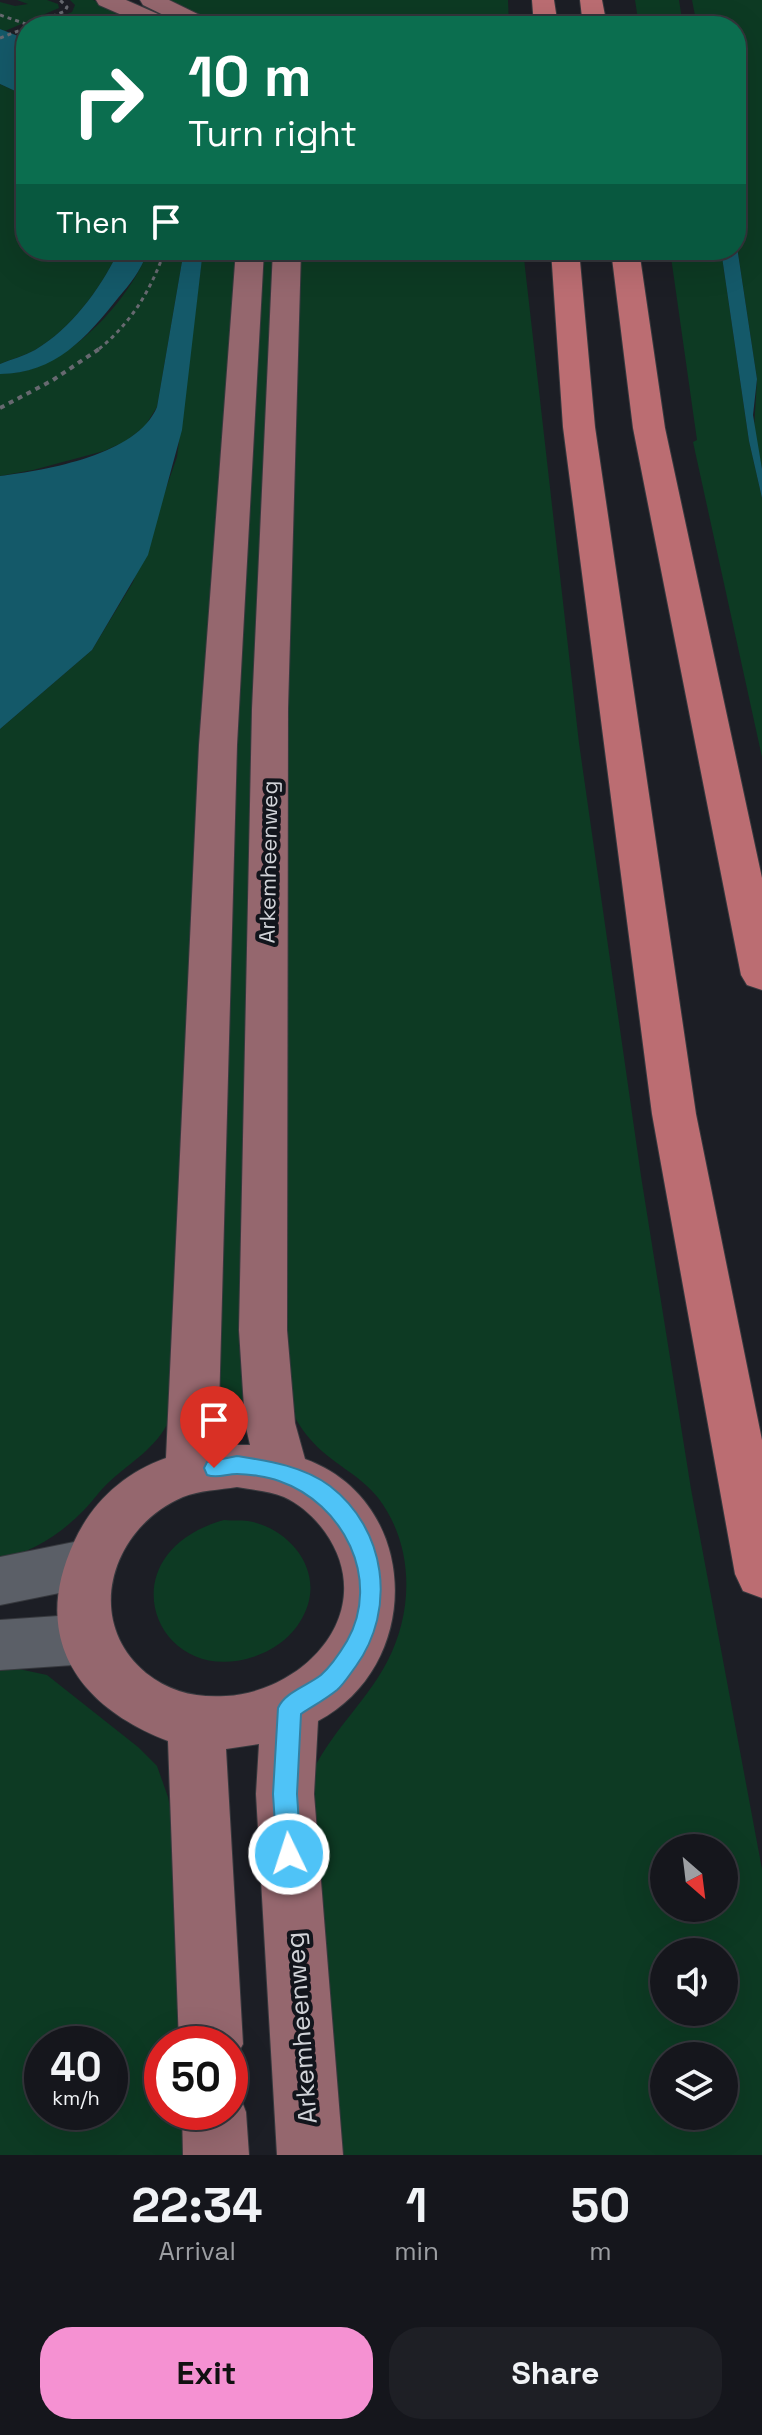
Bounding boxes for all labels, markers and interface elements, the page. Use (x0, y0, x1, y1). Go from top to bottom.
text: 10 m (188, 41, 312, 112)
icon: right (56, 48, 160, 152)
text: Turn right (188, 111, 357, 157)
icon: arrive (144, 200, 188, 244)
text: Then (56, 203, 128, 242)
street label: Arkemheenweg (253, 780, 283, 944)
pin (180, 1386, 248, 1468)
icon: arrive (192, 1398, 236, 1442)
position arrow (247, 1812, 331, 1896)
north arrow (650, 1834, 738, 1922)
map controls (650, 1834, 738, 2130)
street label: Arkemheenweg (277, 1931, 325, 2125)
button: sound (650, 1938, 738, 2026)
speed limit sign: 50 (144, 2026, 248, 2130)
text: 40 (50, 2042, 102, 2093)
button: layers (650, 2042, 738, 2130)
text: km/h (52, 2085, 100, 2111)
text: 22:34 (132, 2175, 263, 2236)
text: 1 (406, 2175, 427, 2236)
text: 50 (571, 2175, 630, 2236)
text: Arrival (158, 2234, 236, 2268)
text: min (394, 2234, 439, 2268)
text: m (589, 2234, 612, 2268)
button: Exit (40, 2327, 373, 2419)
button: Share (389, 2327, 722, 2419)

